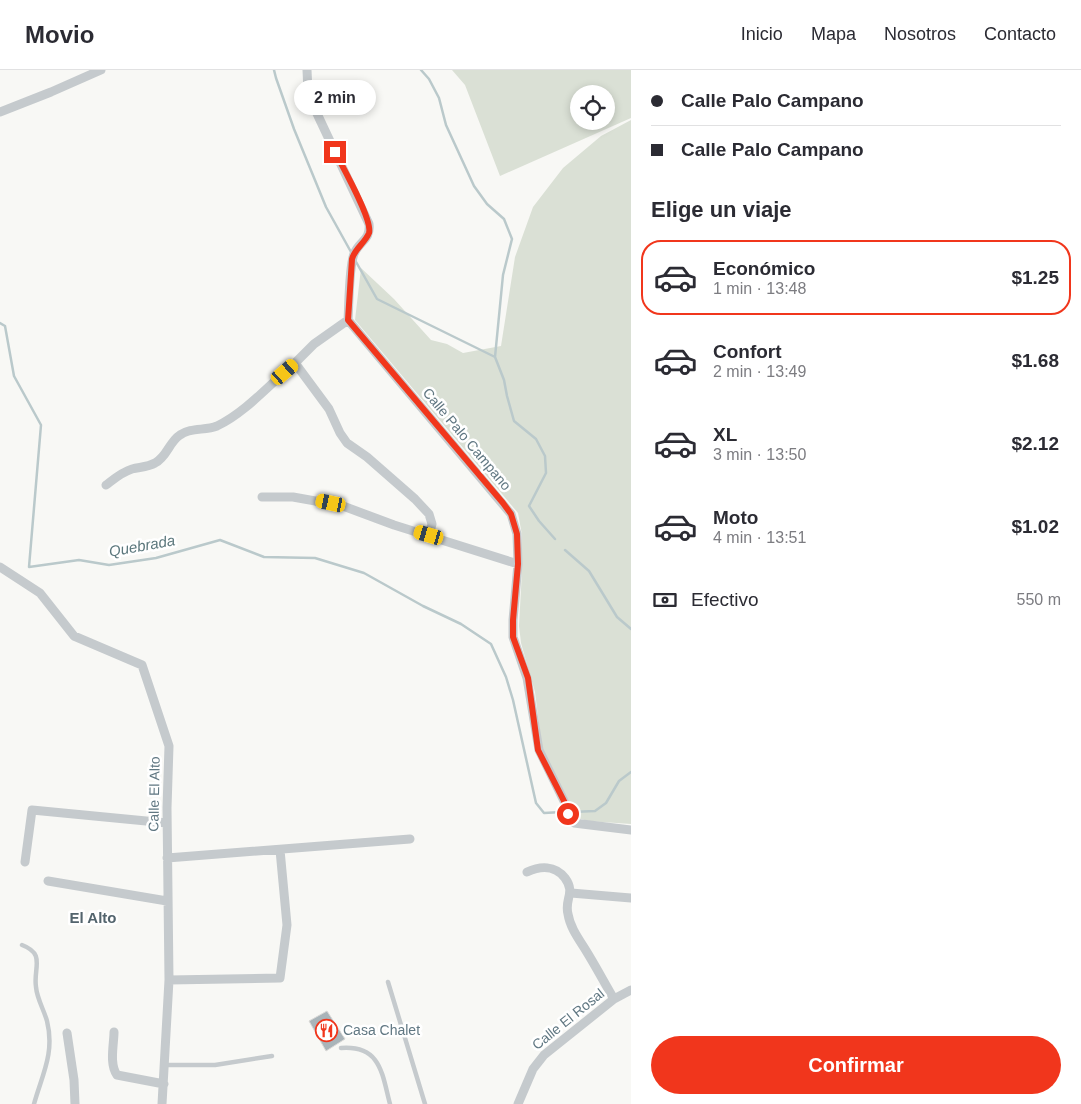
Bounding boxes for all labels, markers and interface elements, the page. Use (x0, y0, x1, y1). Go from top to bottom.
text: Movio (25, 21, 94, 48)
text: Inicio (741, 24, 783, 44)
text: Mapa (811, 24, 856, 44)
text: Nosotros (884, 24, 956, 44)
text: Contacto (984, 24, 1056, 44)
callout: 2 min (294, 79, 376, 114)
map controls (570, 85, 615, 130)
button: locate (570, 85, 615, 130)
text: 2 min (314, 89, 356, 106)
text: Calle Palo Campano (681, 90, 864, 111)
text: Calle Palo Campano (681, 139, 864, 160)
route end (324, 141, 346, 163)
text: Elige un viaje (651, 197, 792, 222)
icon: car (653, 255, 698, 300)
text: Económico (713, 258, 815, 279)
text: $1.25 (1011, 267, 1059, 288)
text: 1 min · 13:48 (713, 280, 806, 297)
icon: car (653, 338, 698, 383)
text: Confort (713, 341, 782, 362)
text: $1.68 (1011, 350, 1059, 371)
car (268, 356, 301, 388)
text: 2 min · 13:49 (713, 363, 806, 380)
street label: Calle Palo Campano (420, 385, 515, 493)
icon: car (653, 421, 698, 466)
text: XL (713, 424, 737, 445)
text: $2.12 (1011, 433, 1059, 454)
text: 3 min · 13:50 (713, 446, 806, 463)
car (314, 493, 347, 513)
icon: car (653, 504, 698, 549)
text: Moto (713, 507, 758, 528)
text: $1.02 (1011, 516, 1059, 537)
car (412, 524, 445, 546)
text: 4 min · 13:51 (713, 529, 806, 546)
water label: Quebrada (108, 531, 176, 560)
icon: cash (651, 586, 679, 614)
text: Efectivo (691, 589, 759, 610)
text: 550 m (1017, 591, 1061, 608)
street label: Calle El Alto (145, 756, 163, 832)
route start (557, 803, 579, 825)
district label: El Alto (70, 909, 116, 926)
street label: Calle El Rosal (529, 985, 607, 1053)
restaurant icon: Casa Chalet (315, 1018, 339, 1042)
place label: Casa Chalet (343, 1022, 420, 1038)
button: Confirmar (651, 1036, 1061, 1094)

